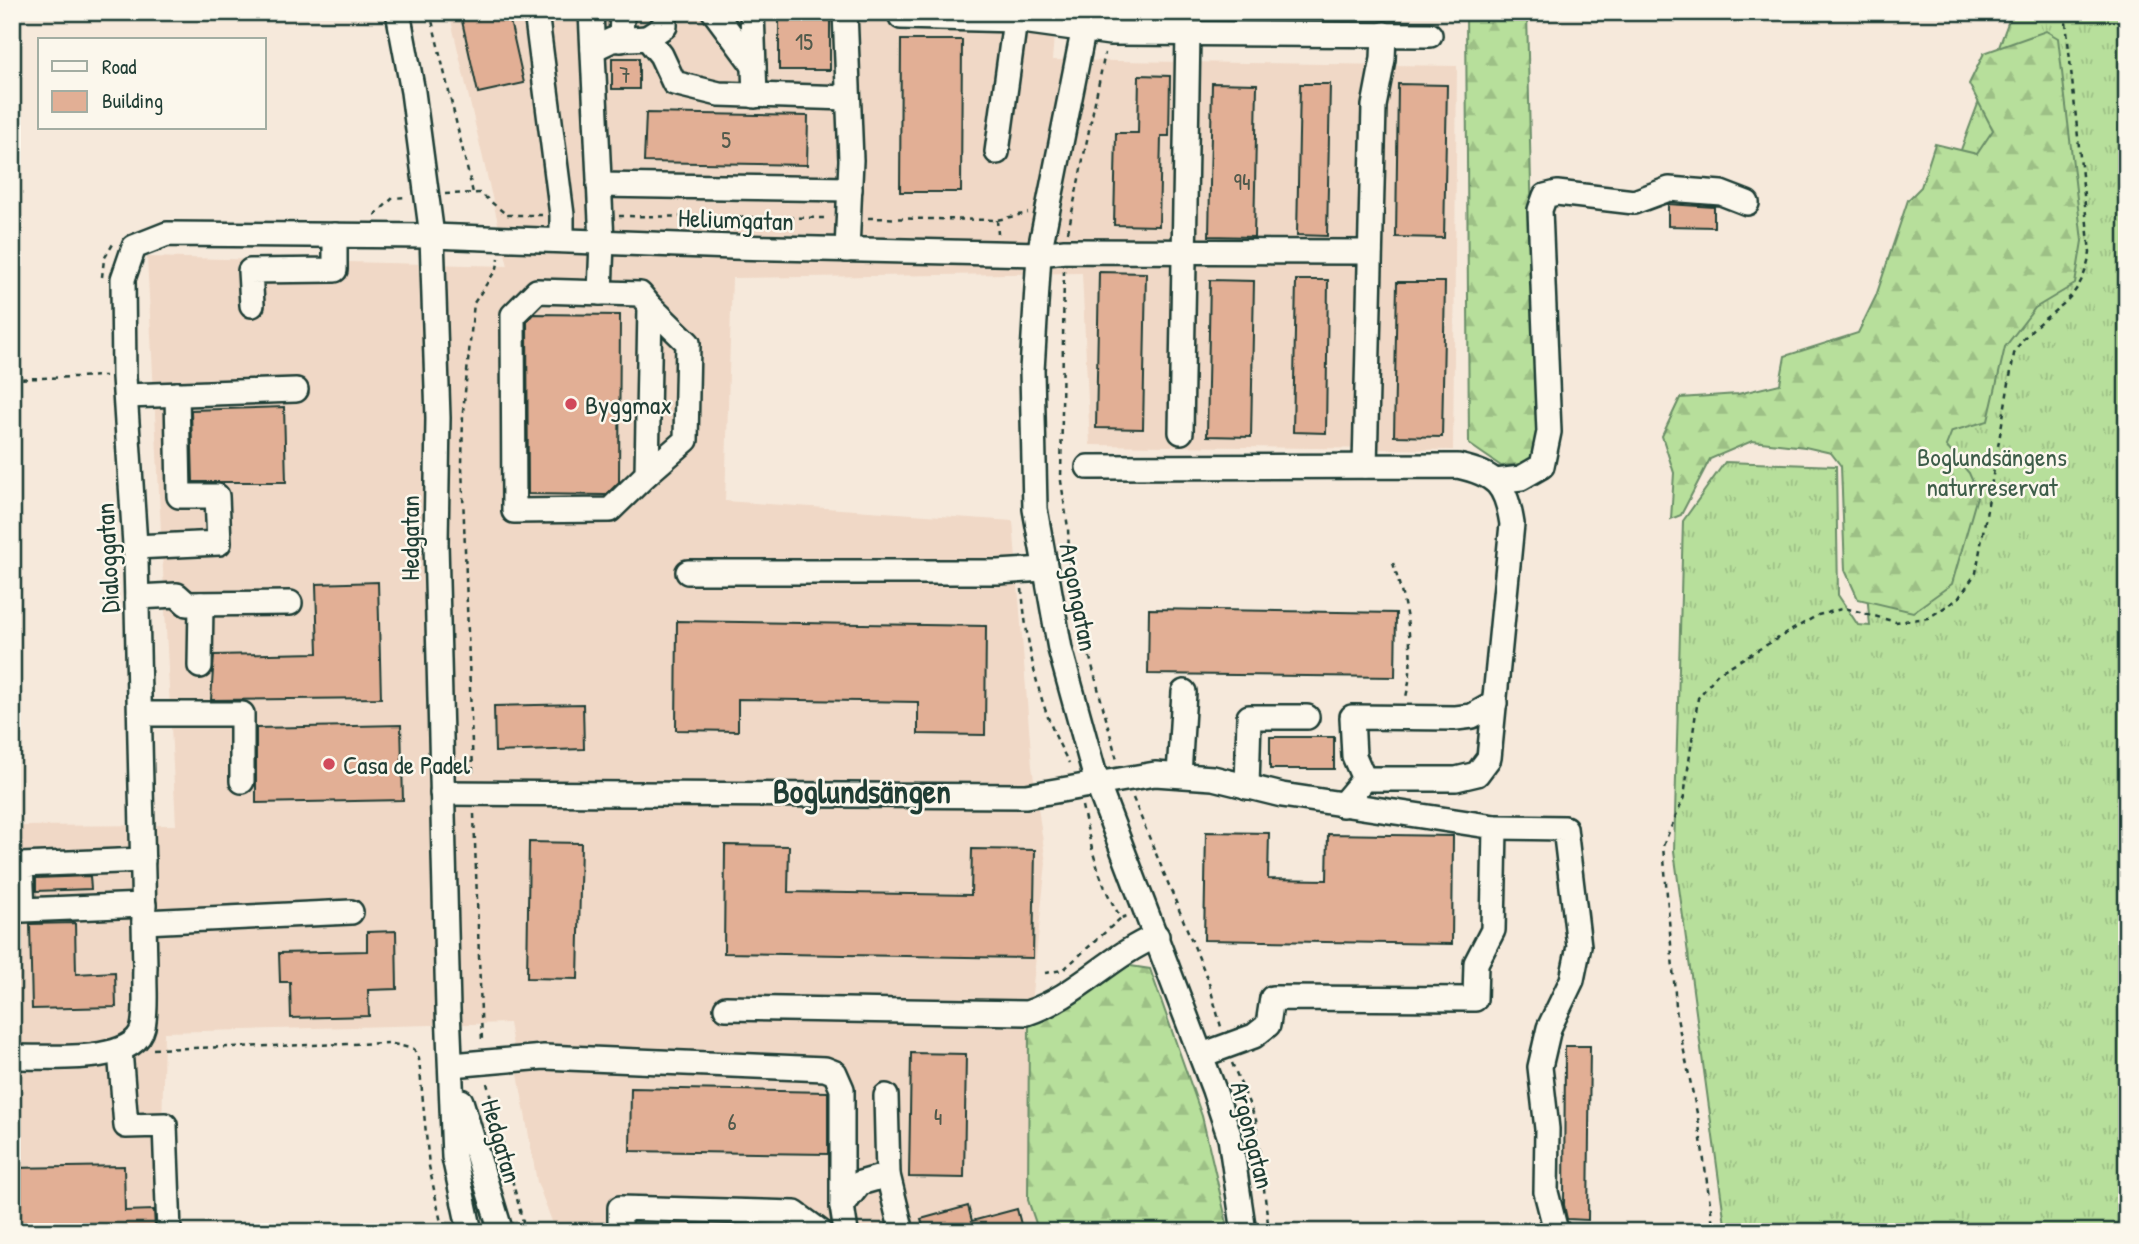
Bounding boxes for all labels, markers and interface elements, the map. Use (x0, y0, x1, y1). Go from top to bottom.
house number: 15 (795, 26, 813, 57)
legend (38, 38, 266, 130)
text: Road (102, 52, 136, 81)
house number: 7 (619, 59, 631, 90)
text: Building (102, 86, 163, 115)
house number: 5 (721, 124, 731, 155)
house number: 94 (1233, 166, 1251, 197)
street label: Heliumgatan (677, 199, 795, 239)
place label: Byggmax (585, 387, 672, 422)
marker: Byggmax (563, 396, 579, 412)
park label: Boglundsängens naturreservat (1917, 439, 2067, 504)
street label: Hedgatan (392, 495, 427, 581)
street label: Dialoggatan (87, 502, 127, 614)
street label: Argongatan (1051, 540, 1107, 654)
place label: Casa de Padel (343, 747, 470, 782)
marker: Casa de Padel (321, 756, 337, 772)
district label: Boglundsängen (773, 769, 951, 815)
street label: Argongatan (1223, 1078, 1283, 1192)
street label: Hedgatan (473, 1095, 531, 1187)
house number: 4 (934, 1101, 942, 1132)
house number: 6 (727, 1106, 737, 1137)

